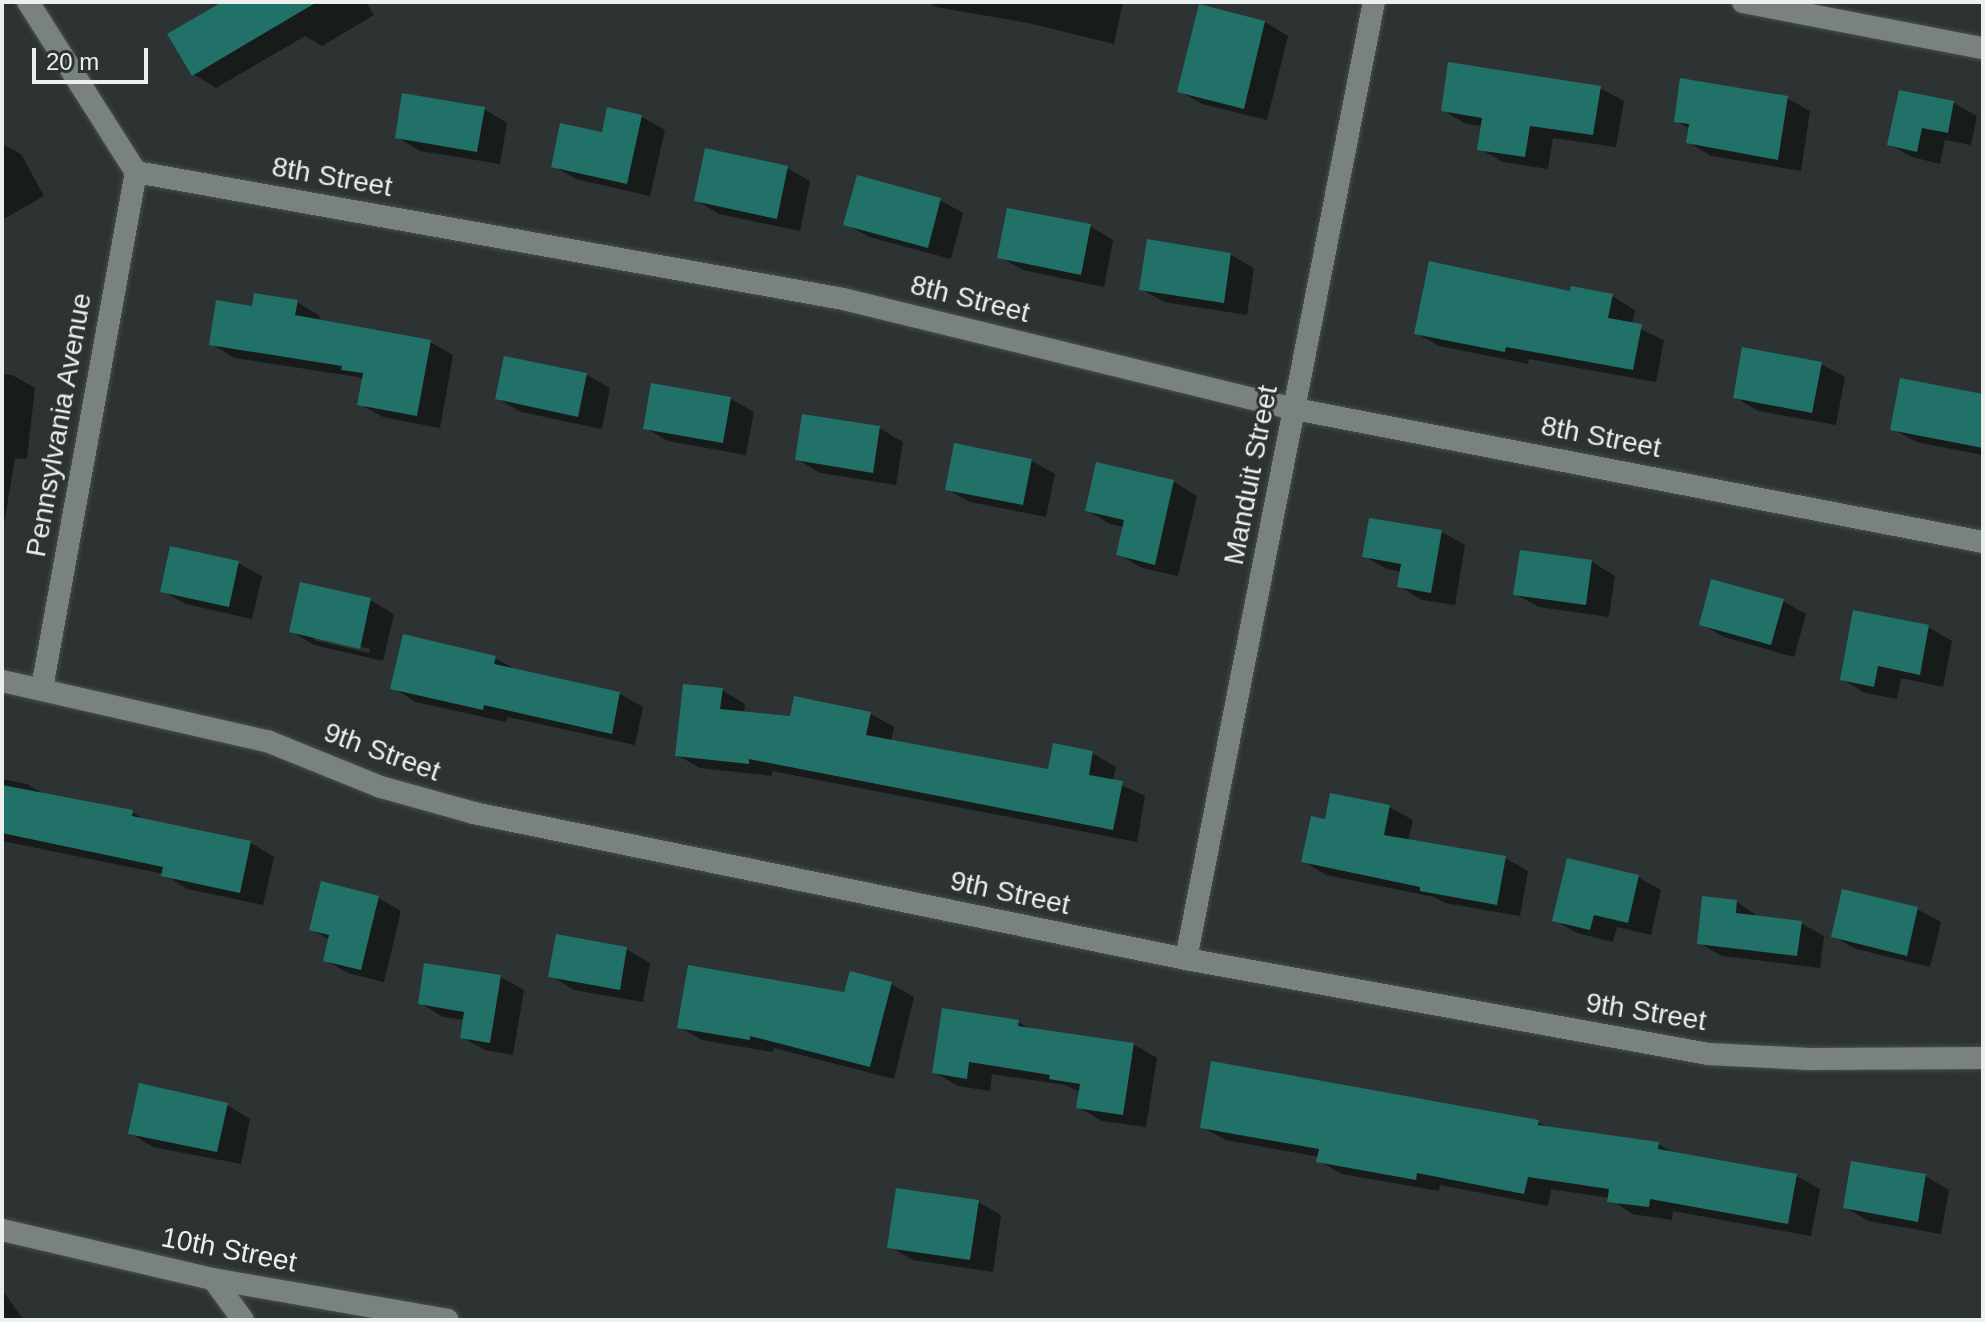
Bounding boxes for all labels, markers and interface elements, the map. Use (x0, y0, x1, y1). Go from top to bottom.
scale bar (36, 32, 152, 82)
text: 20 m (46, 48, 99, 75)
street label: 8th Street (269, 150, 395, 204)
street label: 8th Street (907, 268, 1033, 330)
street label: Pennsylvania Avenue (19, 290, 99, 560)
street label: Manduit Street (1217, 382, 1285, 568)
street label: 8th Street (1538, 409, 1664, 465)
street label: 9th Street (319, 715, 445, 789)
street label: 9th Street (947, 864, 1073, 922)
street label: 9th Street (1583, 986, 1709, 1038)
street label: 10th Street (159, 1220, 299, 1280)

